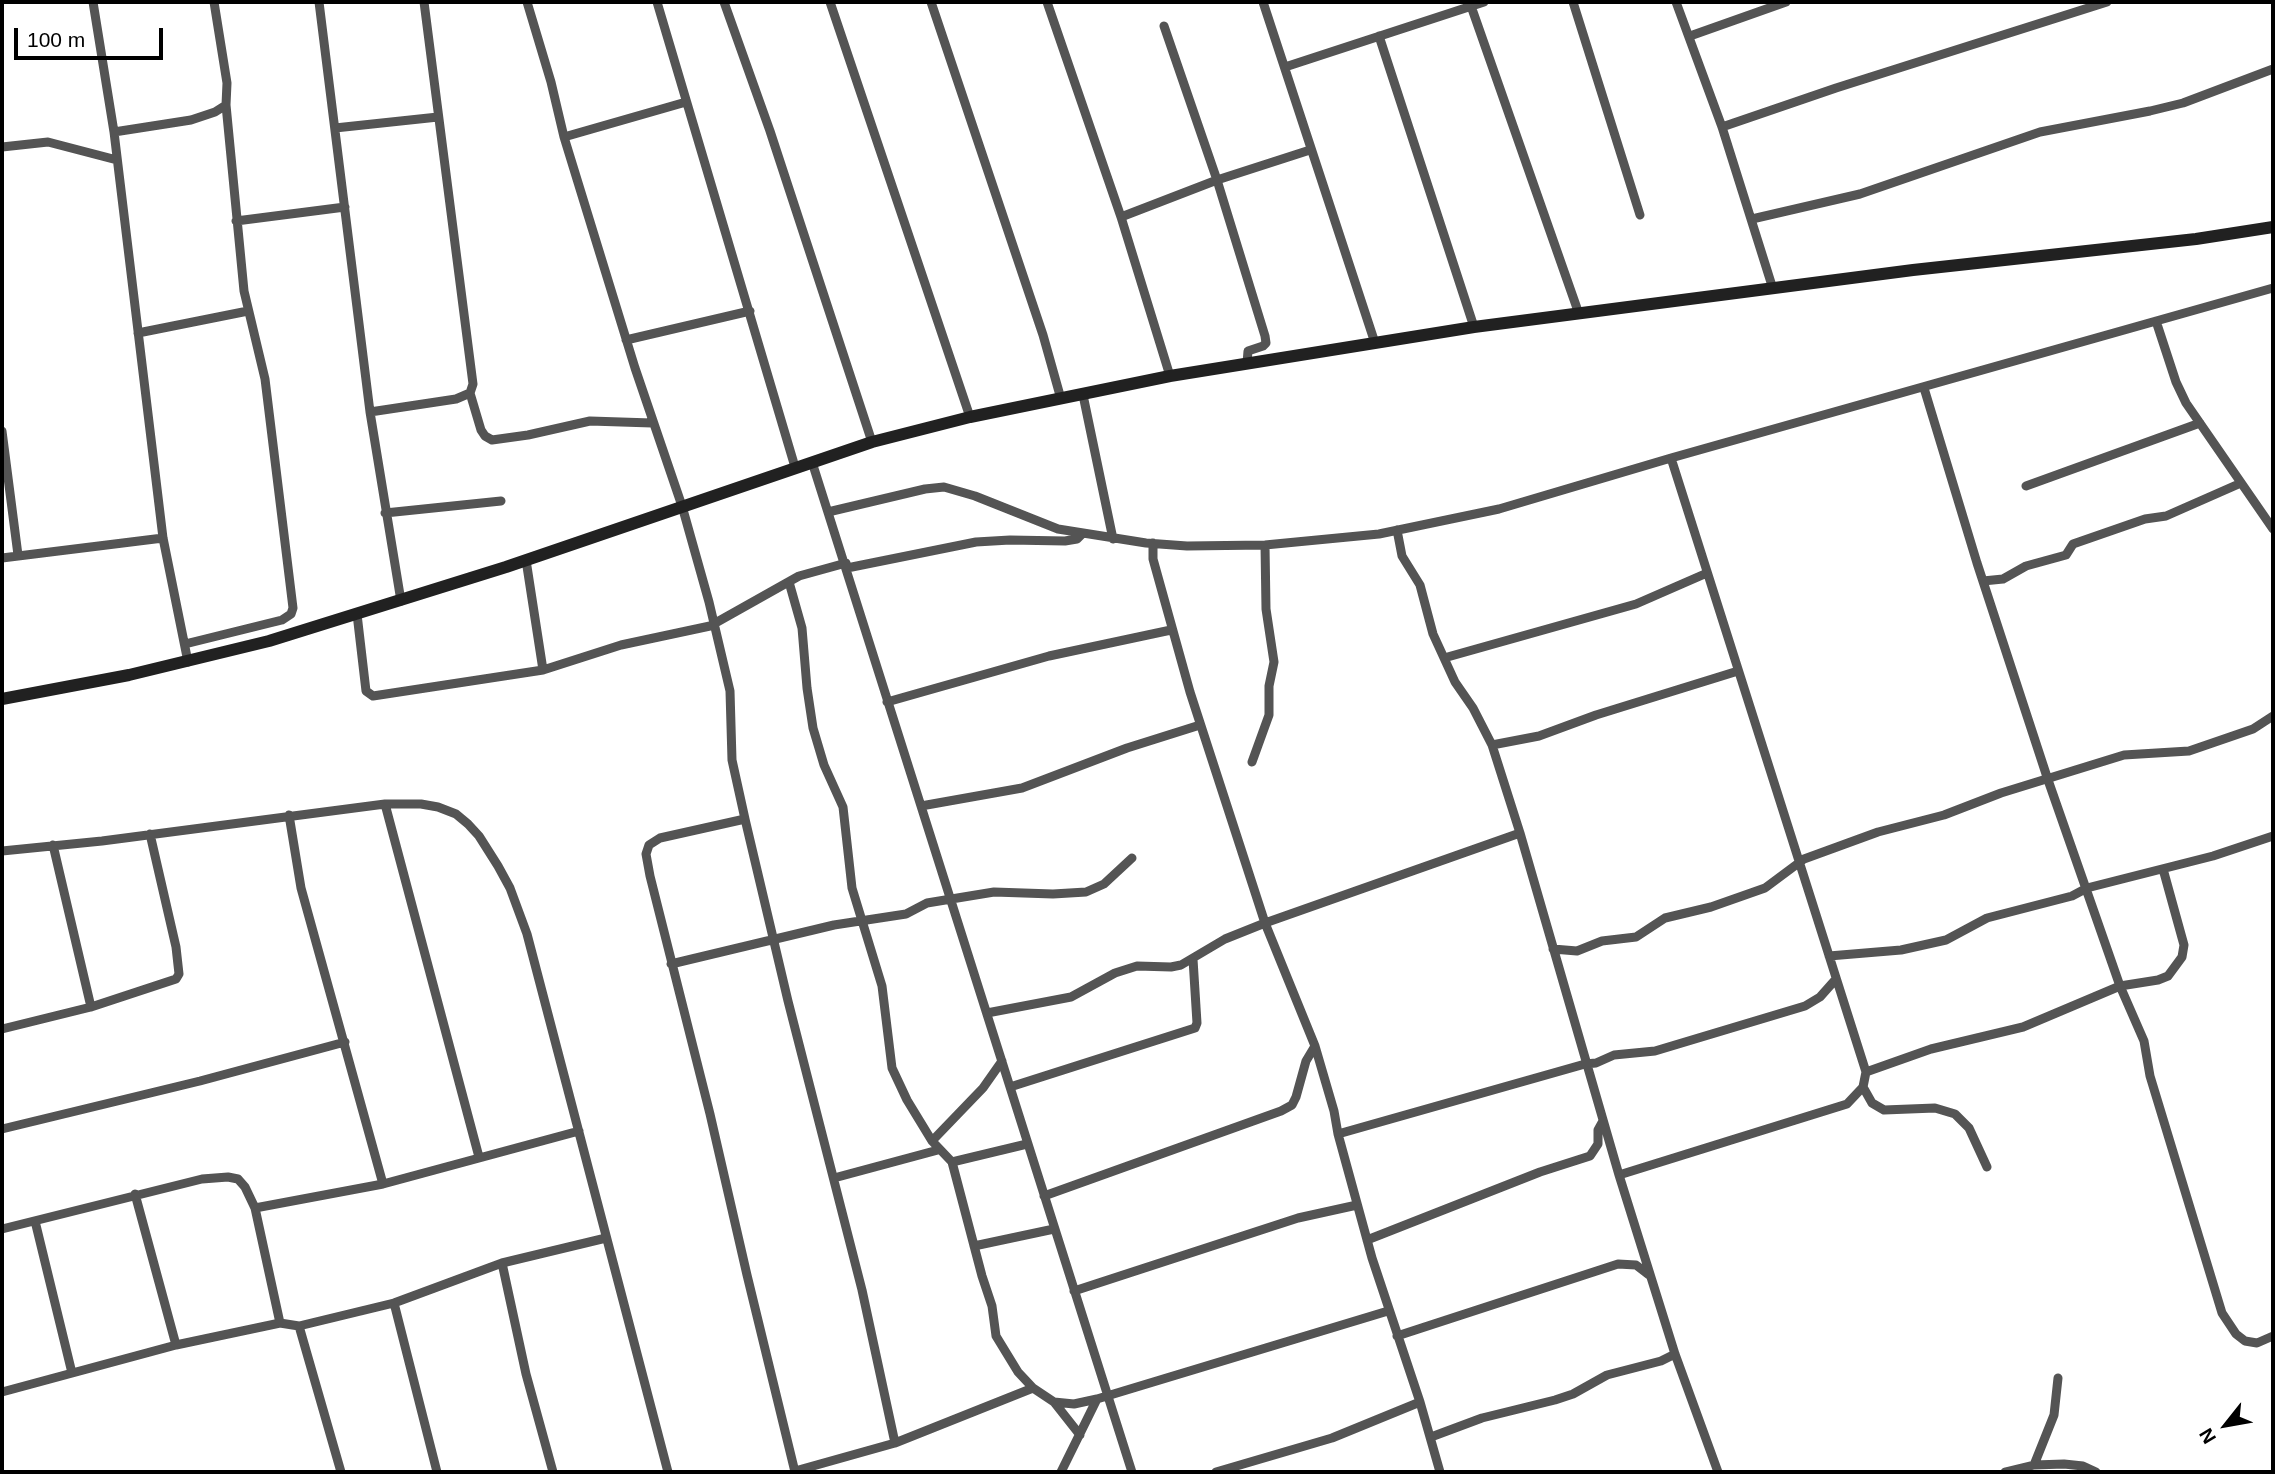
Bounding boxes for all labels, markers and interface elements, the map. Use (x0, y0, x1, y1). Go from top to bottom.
scale bar (18, 14, 166, 58)
text: 100 m (27, 28, 85, 51)
north arrow (2191, 1390, 2261, 1460)
text: N (2195, 1425, 2220, 1447)

